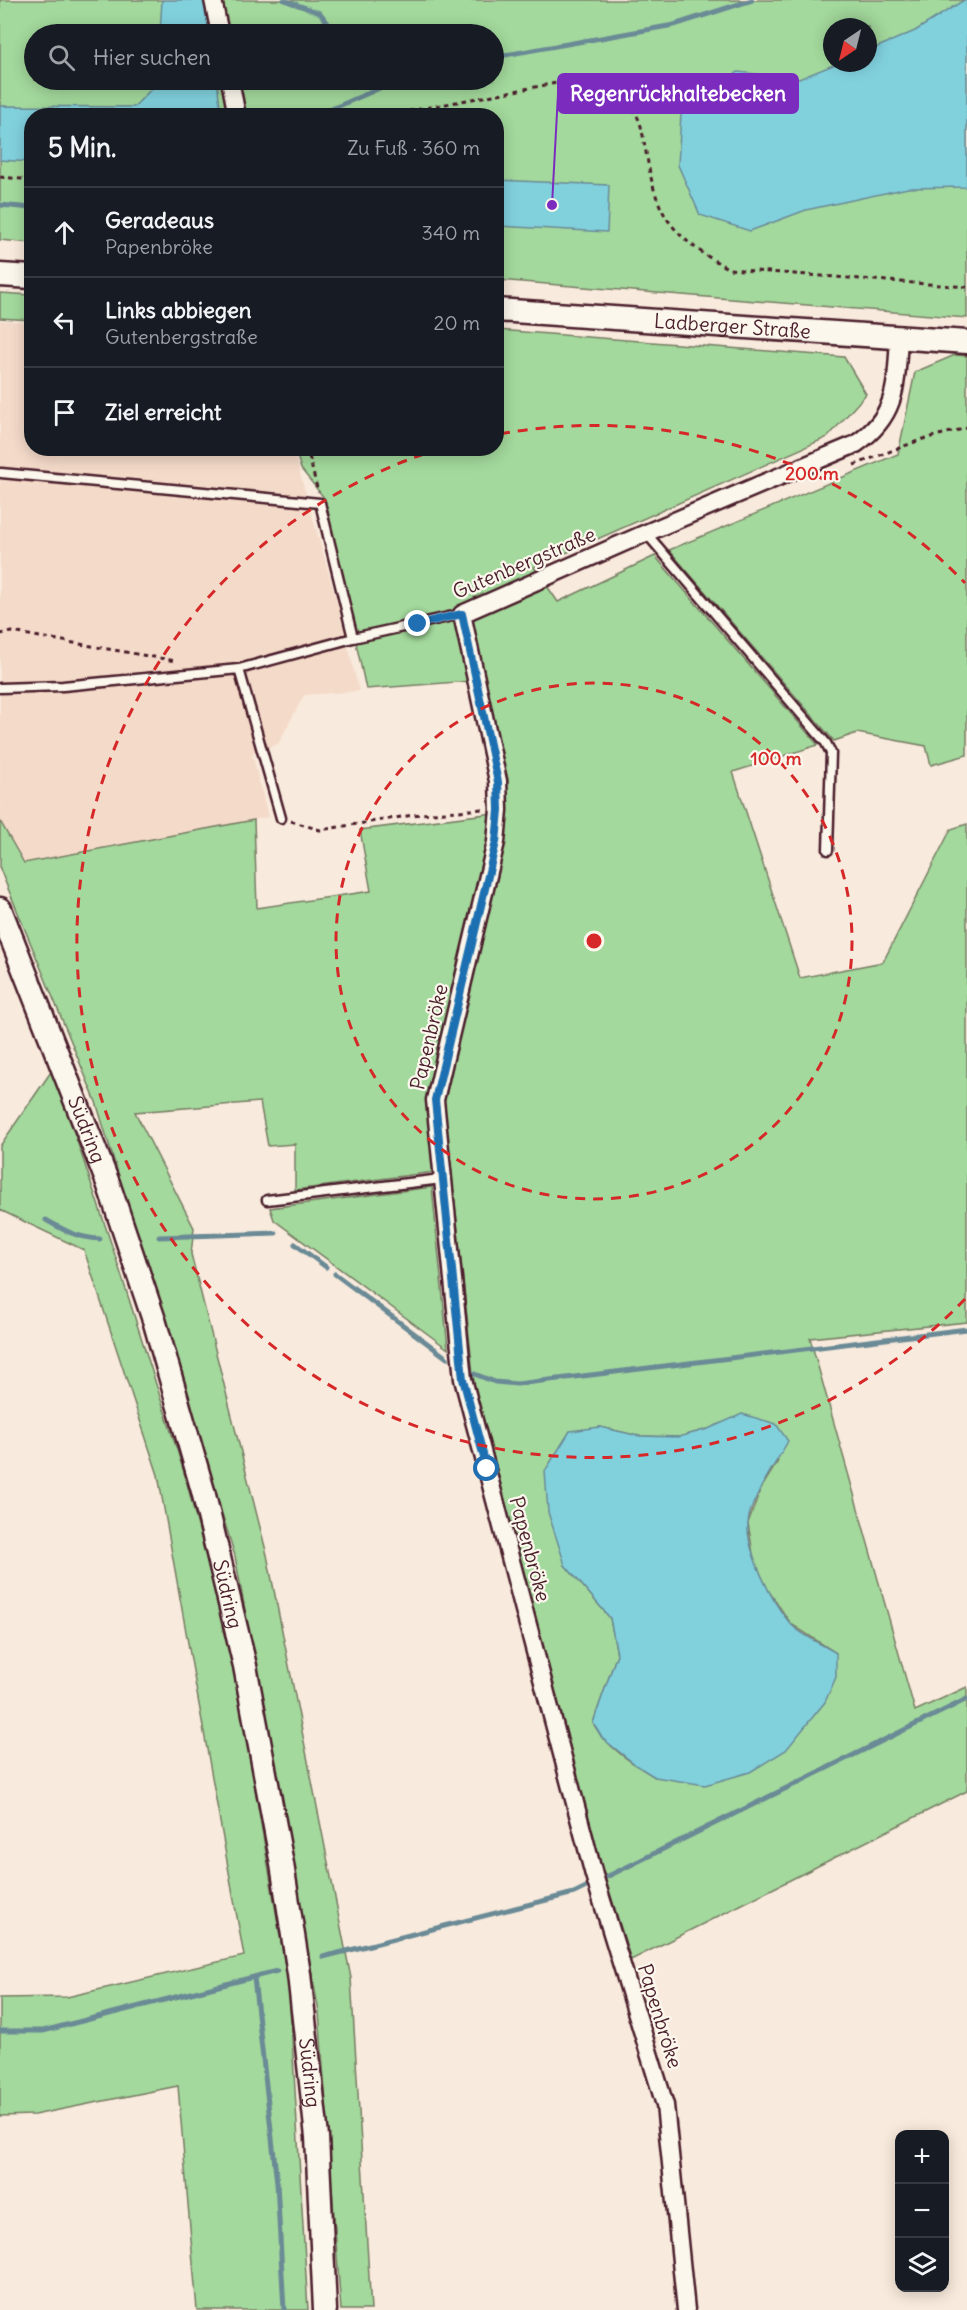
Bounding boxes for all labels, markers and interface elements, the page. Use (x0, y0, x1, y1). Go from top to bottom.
north arrow (823, 18, 877, 72)
search box (24, 24, 504, 90)
icon: search (45, 41, 78, 74)
text: Hier suchen (93, 43, 211, 71)
callout: Regenrückhaltebecken (558, 74, 798, 113)
text: Regenrückhaltebecken (570, 80, 786, 107)
text: 5 Min. (48, 131, 116, 164)
text: Zu Fuß · 360 m (347, 135, 480, 160)
text: Geradeaus (105, 206, 214, 234)
icon: ahead (48, 216, 81, 249)
text: 340 m (422, 220, 480, 245)
text: Papenbröke (105, 234, 213, 259)
text: Links abbiegen (105, 296, 252, 324)
icon: left (48, 306, 81, 339)
street label: Ladberger Straße (653, 308, 812, 343)
text: 20 m (434, 310, 480, 335)
text: Gutenbergstraße (105, 324, 258, 349)
icon: arrive (48, 396, 81, 429)
text: Ziel erreicht (105, 398, 222, 426)
text: 200 m (785, 462, 839, 485)
street label: Gutenbergstraße (449, 521, 599, 604)
route end (404, 610, 430, 636)
text: 100 m (751, 747, 802, 770)
centre of rings (584, 931, 604, 951)
street label: Papenbröke (404, 982, 453, 1092)
street label: Südring (63, 1092, 112, 1166)
route start (473, 1455, 499, 1481)
street label: Papenbröke (504, 1494, 557, 1604)
street label: Südring (208, 1557, 249, 1631)
street label: Papenbröke (633, 1961, 688, 2071)
street label: Südring (294, 2037, 327, 2109)
map controls (895, 2130, 949, 2292)
button: + (895, 2130, 949, 2184)
button: − (895, 2184, 949, 2238)
button: layers (895, 2238, 949, 2292)

